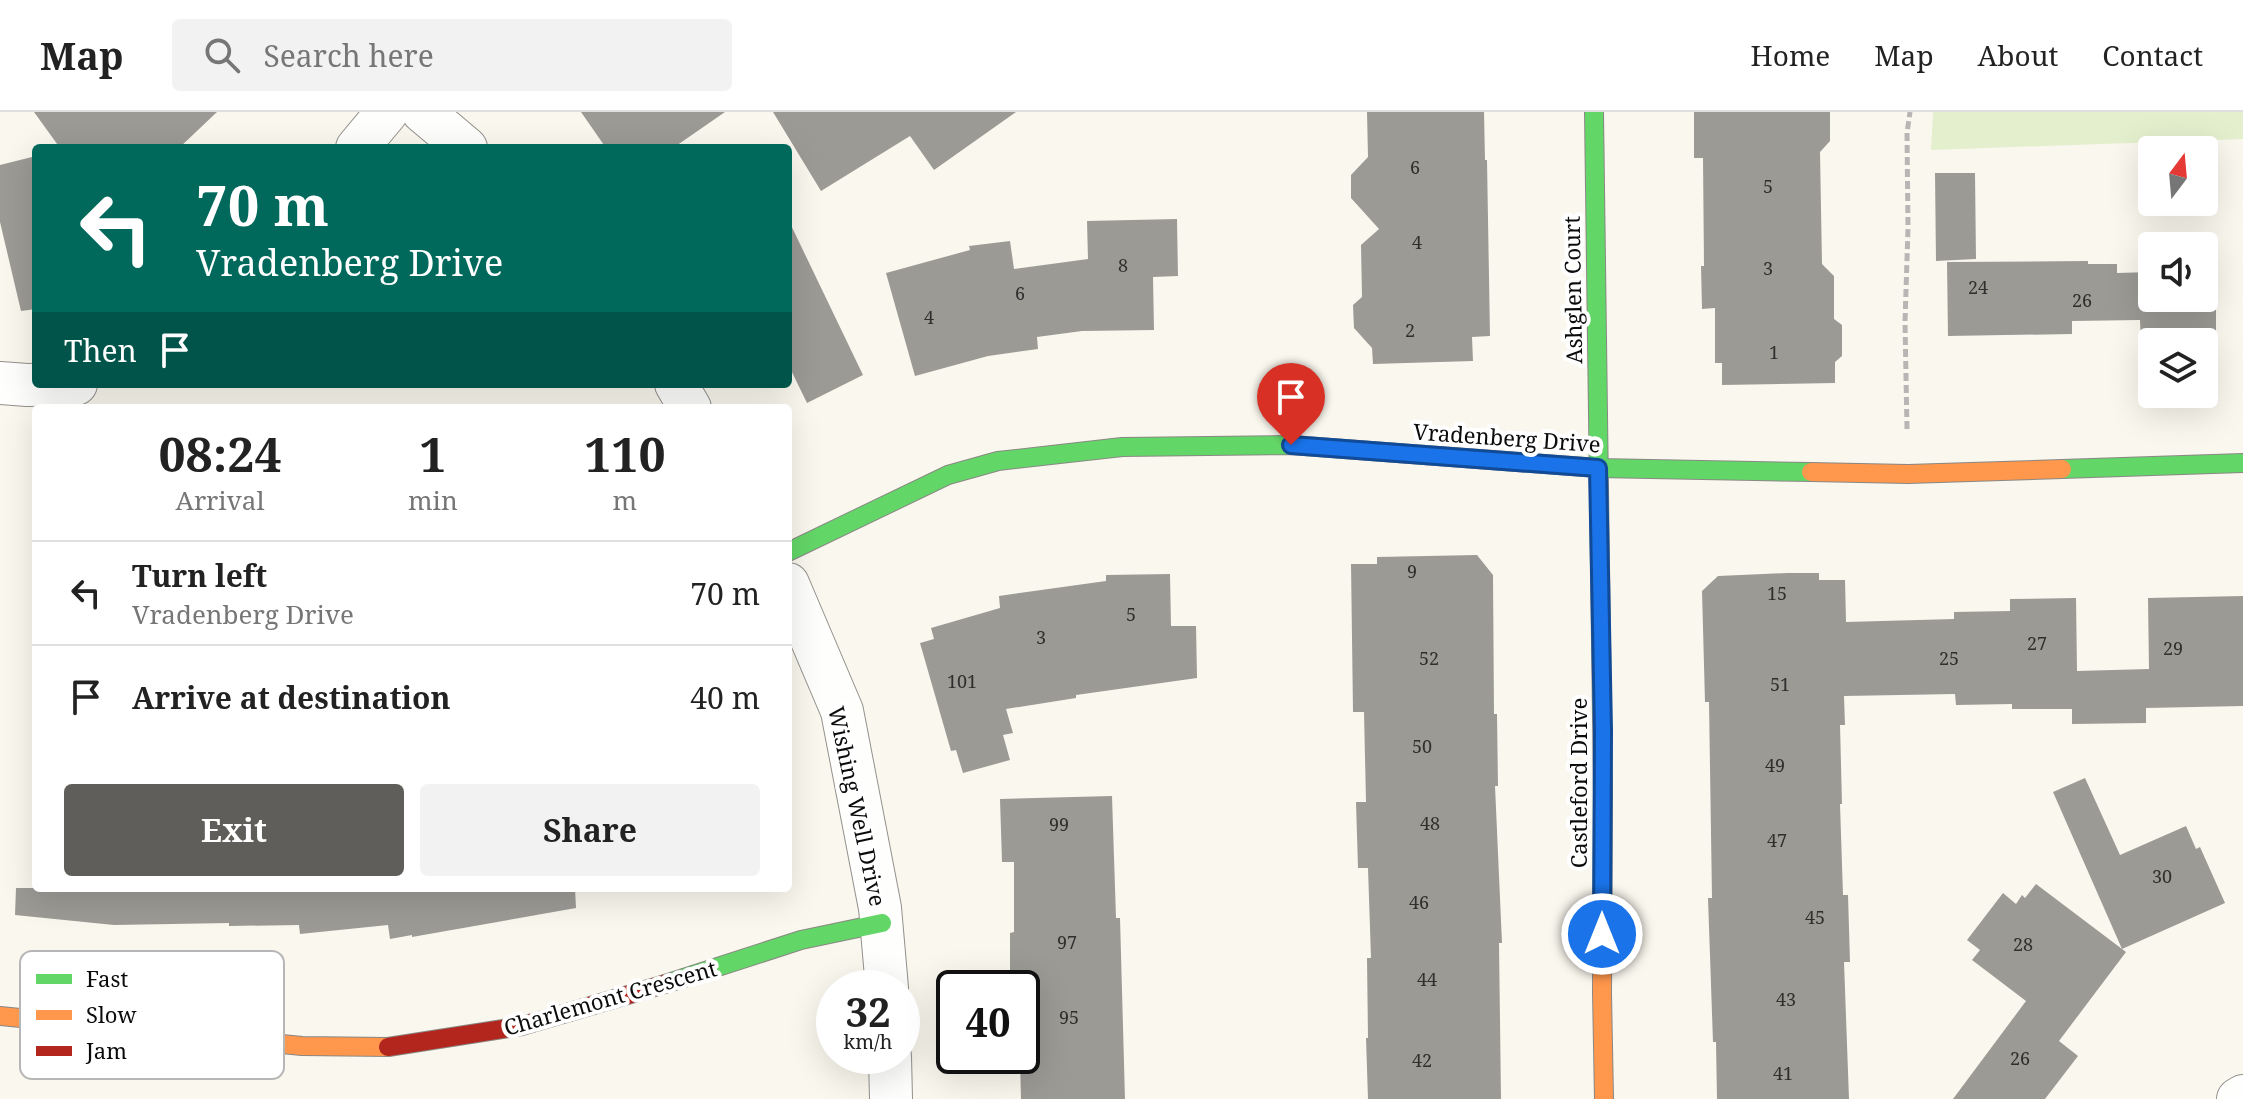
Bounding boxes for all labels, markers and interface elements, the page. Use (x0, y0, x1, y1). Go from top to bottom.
search box (172, 19, 732, 91)
text: Map (40, 29, 124, 81)
icon: search (200, 33, 244, 77)
text: Search here (264, 35, 434, 76)
text: Home (1751, 36, 1830, 74)
text: Map (1874, 36, 1934, 74)
text: About (1978, 36, 2058, 74)
text: Contact (2102, 36, 2203, 74)
north arrow (2138, 136, 2218, 216)
map controls (2138, 136, 2218, 408)
house number: 6 (1410, 155, 1420, 179)
text: 70 m (196, 166, 329, 242)
house number: 5 (1763, 174, 1773, 198)
icon: left (64, 176, 168, 280)
street label: Ashglen Court (1556, 215, 1588, 364)
house number: 4 (1412, 230, 1422, 254)
button: sound (2138, 232, 2218, 312)
text: Vradenberg Drive (196, 238, 503, 287)
house number: 8 (1118, 253, 1128, 277)
house number: 3 (1763, 256, 1773, 280)
house number: 24 (1968, 275, 1988, 299)
house number: 6 (1015, 281, 1025, 305)
house number: 26 (2072, 288, 2092, 312)
house number: 4 (924, 305, 934, 329)
house number: 2 (1405, 318, 1415, 342)
icon: arrive (153, 328, 197, 372)
button: layers (2138, 328, 2218, 408)
text: Then (64, 330, 137, 371)
house number: 1 (1769, 340, 1779, 364)
pin (1257, 363, 1325, 445)
icon: arrive (1269, 375, 1313, 419)
street label: Vradenberg Drive (1412, 415, 1602, 459)
text: 08:24 (158, 421, 282, 486)
text: 1 (419, 421, 446, 486)
text: 110 (584, 421, 666, 486)
text: Arrival (176, 482, 264, 518)
text: min (408, 482, 458, 518)
text: m (613, 482, 637, 518)
text: Turn left (132, 555, 267, 596)
house number: 9 (1407, 559, 1417, 583)
icon: left (64, 571, 108, 615)
text: 70 m (690, 573, 760, 614)
house number: 15 (1767, 581, 1787, 605)
text: Vradenberg Drive (132, 596, 354, 632)
house number: 5 (1126, 602, 1136, 626)
house number: 3 (1036, 625, 1046, 649)
house number: 27 (2027, 631, 2047, 655)
house number: 29 (2163, 636, 2183, 660)
house number: 52 (1419, 646, 1439, 670)
house number: 25 (1939, 646, 1959, 670)
house number: 101 (947, 669, 977, 693)
house number: 51 (1770, 672, 1790, 696)
icon: arrive (64, 675, 108, 719)
text: Arrive at destination (132, 677, 451, 718)
text: 40 m (690, 677, 760, 718)
street label: Castleford Drive (1563, 698, 1593, 868)
street label: Wishing Well Drive (822, 703, 894, 909)
house number: 50 (1412, 734, 1432, 758)
house number: 49 (1765, 753, 1785, 777)
button: Exit (64, 784, 404, 876)
button: Share (420, 784, 760, 876)
house number: 48 (1420, 811, 1440, 835)
house number: 99 (1049, 812, 1069, 836)
house number: 47 (1767, 828, 1787, 852)
house number: 30 (2152, 864, 2172, 888)
house number: 46 (1409, 890, 1429, 914)
position arrow (1560, 892, 1644, 976)
house number: 45 (1805, 905, 1825, 929)
house number: 97 (1057, 930, 1077, 954)
house number: 28 (2013, 932, 2033, 956)
legend (20, 951, 284, 1079)
street label: Charlemont Crescent (500, 952, 720, 1042)
text: Fast (86, 963, 128, 993)
house number: 44 (1417, 967, 1437, 991)
speed limit sign: 40 (936, 970, 1040, 1074)
text: 32 (845, 984, 891, 1039)
house number: 43 (1776, 987, 1796, 1011)
text: Slow (86, 999, 136, 1029)
house number: 95 (1059, 1005, 1079, 1029)
text: km/h (843, 1028, 893, 1055)
text: Jam (85, 1035, 127, 1065)
house number: 26 (2010, 1046, 2030, 1070)
house number: 42 (1412, 1048, 1432, 1072)
house number: 41 (1773, 1061, 1793, 1085)

